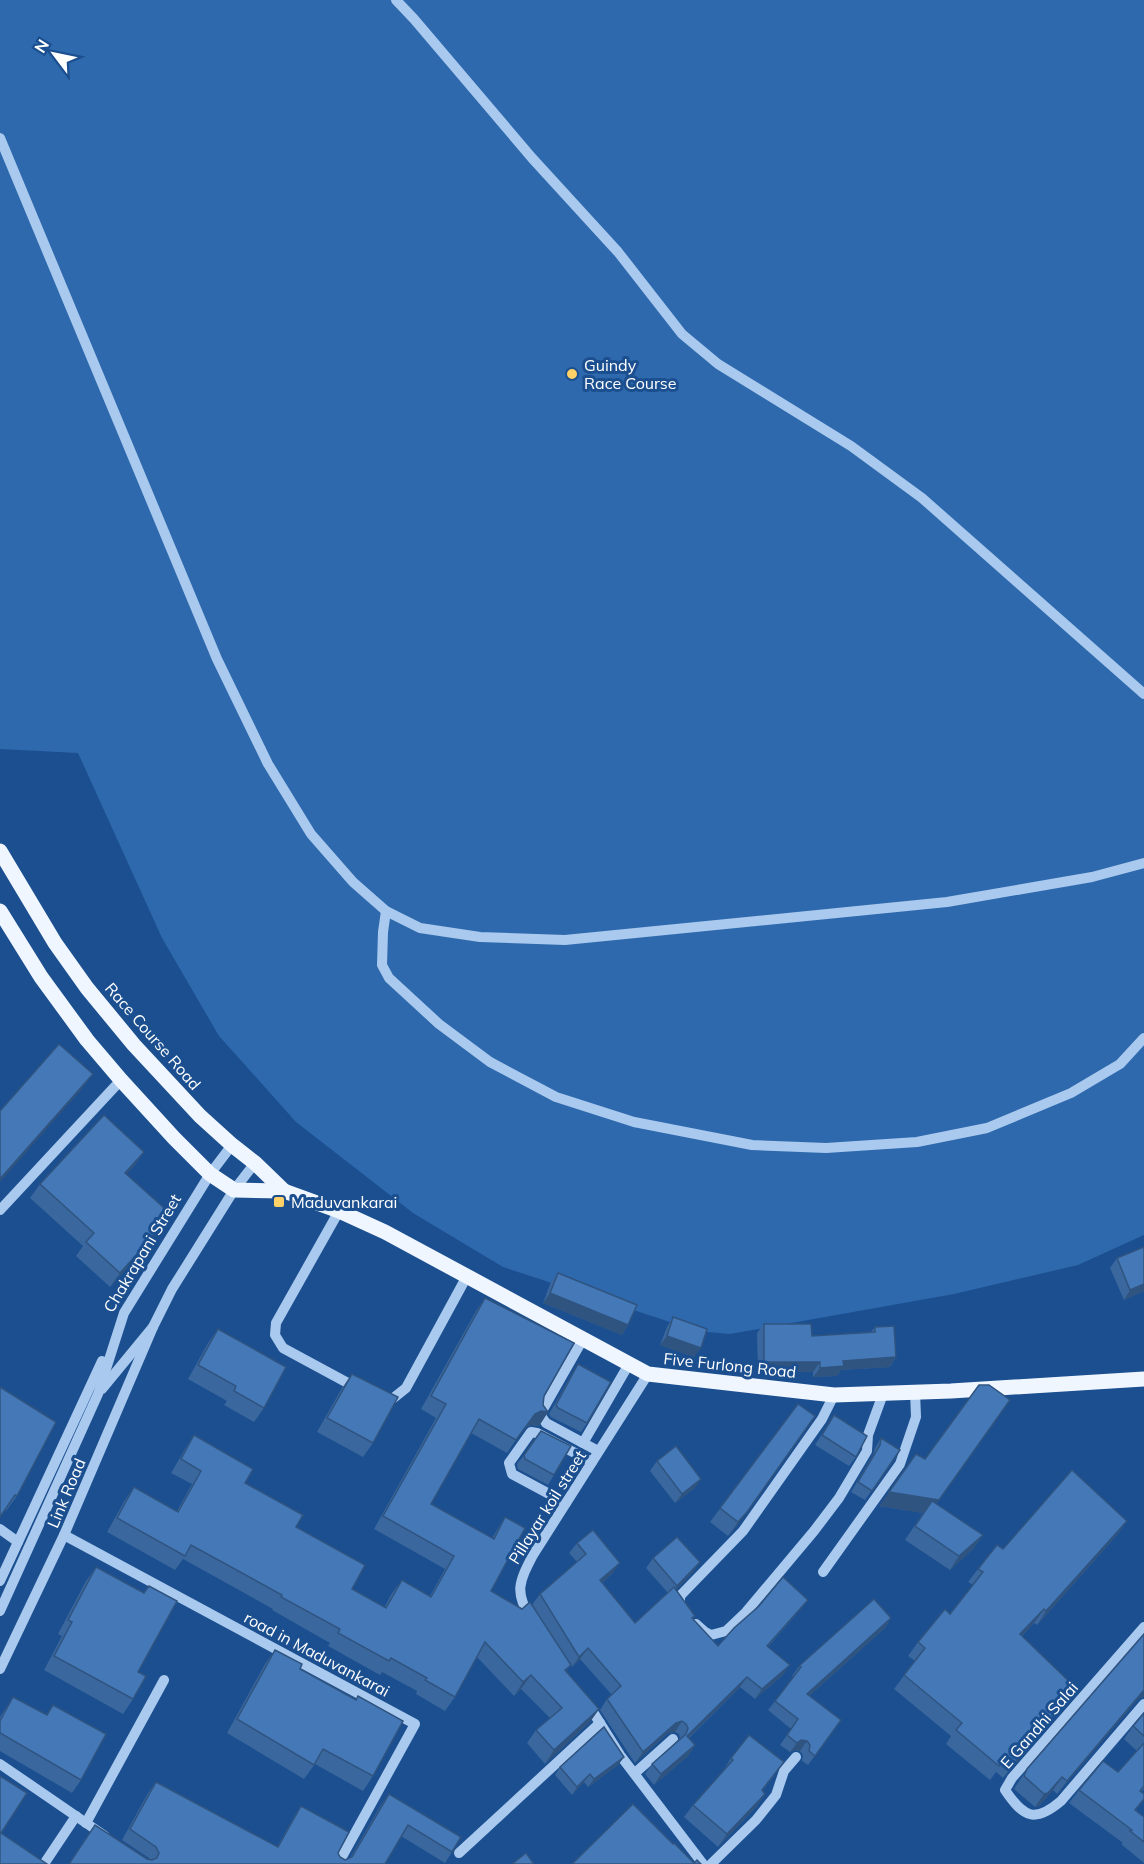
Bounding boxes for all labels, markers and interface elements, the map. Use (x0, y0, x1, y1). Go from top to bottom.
north arrow (24, 24, 84, 84)
text: N (30, 36, 53, 56)
place label: Guindy Race Course (584, 355, 676, 393)
marker: Guindy Race Course (565, 367, 579, 381)
street label: Race Course Road (101, 978, 205, 1094)
street label: Chakrapani Street (99, 1190, 185, 1316)
place label: Maduvankarai (291, 1192, 397, 1212)
marker: Maduvankarai (272, 1195, 286, 1209)
street label: Five Furlong Road (663, 1348, 797, 1382)
street label: Pillayar koil street (504, 1446, 590, 1568)
street label: Link Road (42, 1455, 90, 1531)
street label: road in Maduvankarai (241, 1607, 393, 1701)
street label: E Gandhi Salai (996, 1678, 1082, 1772)

